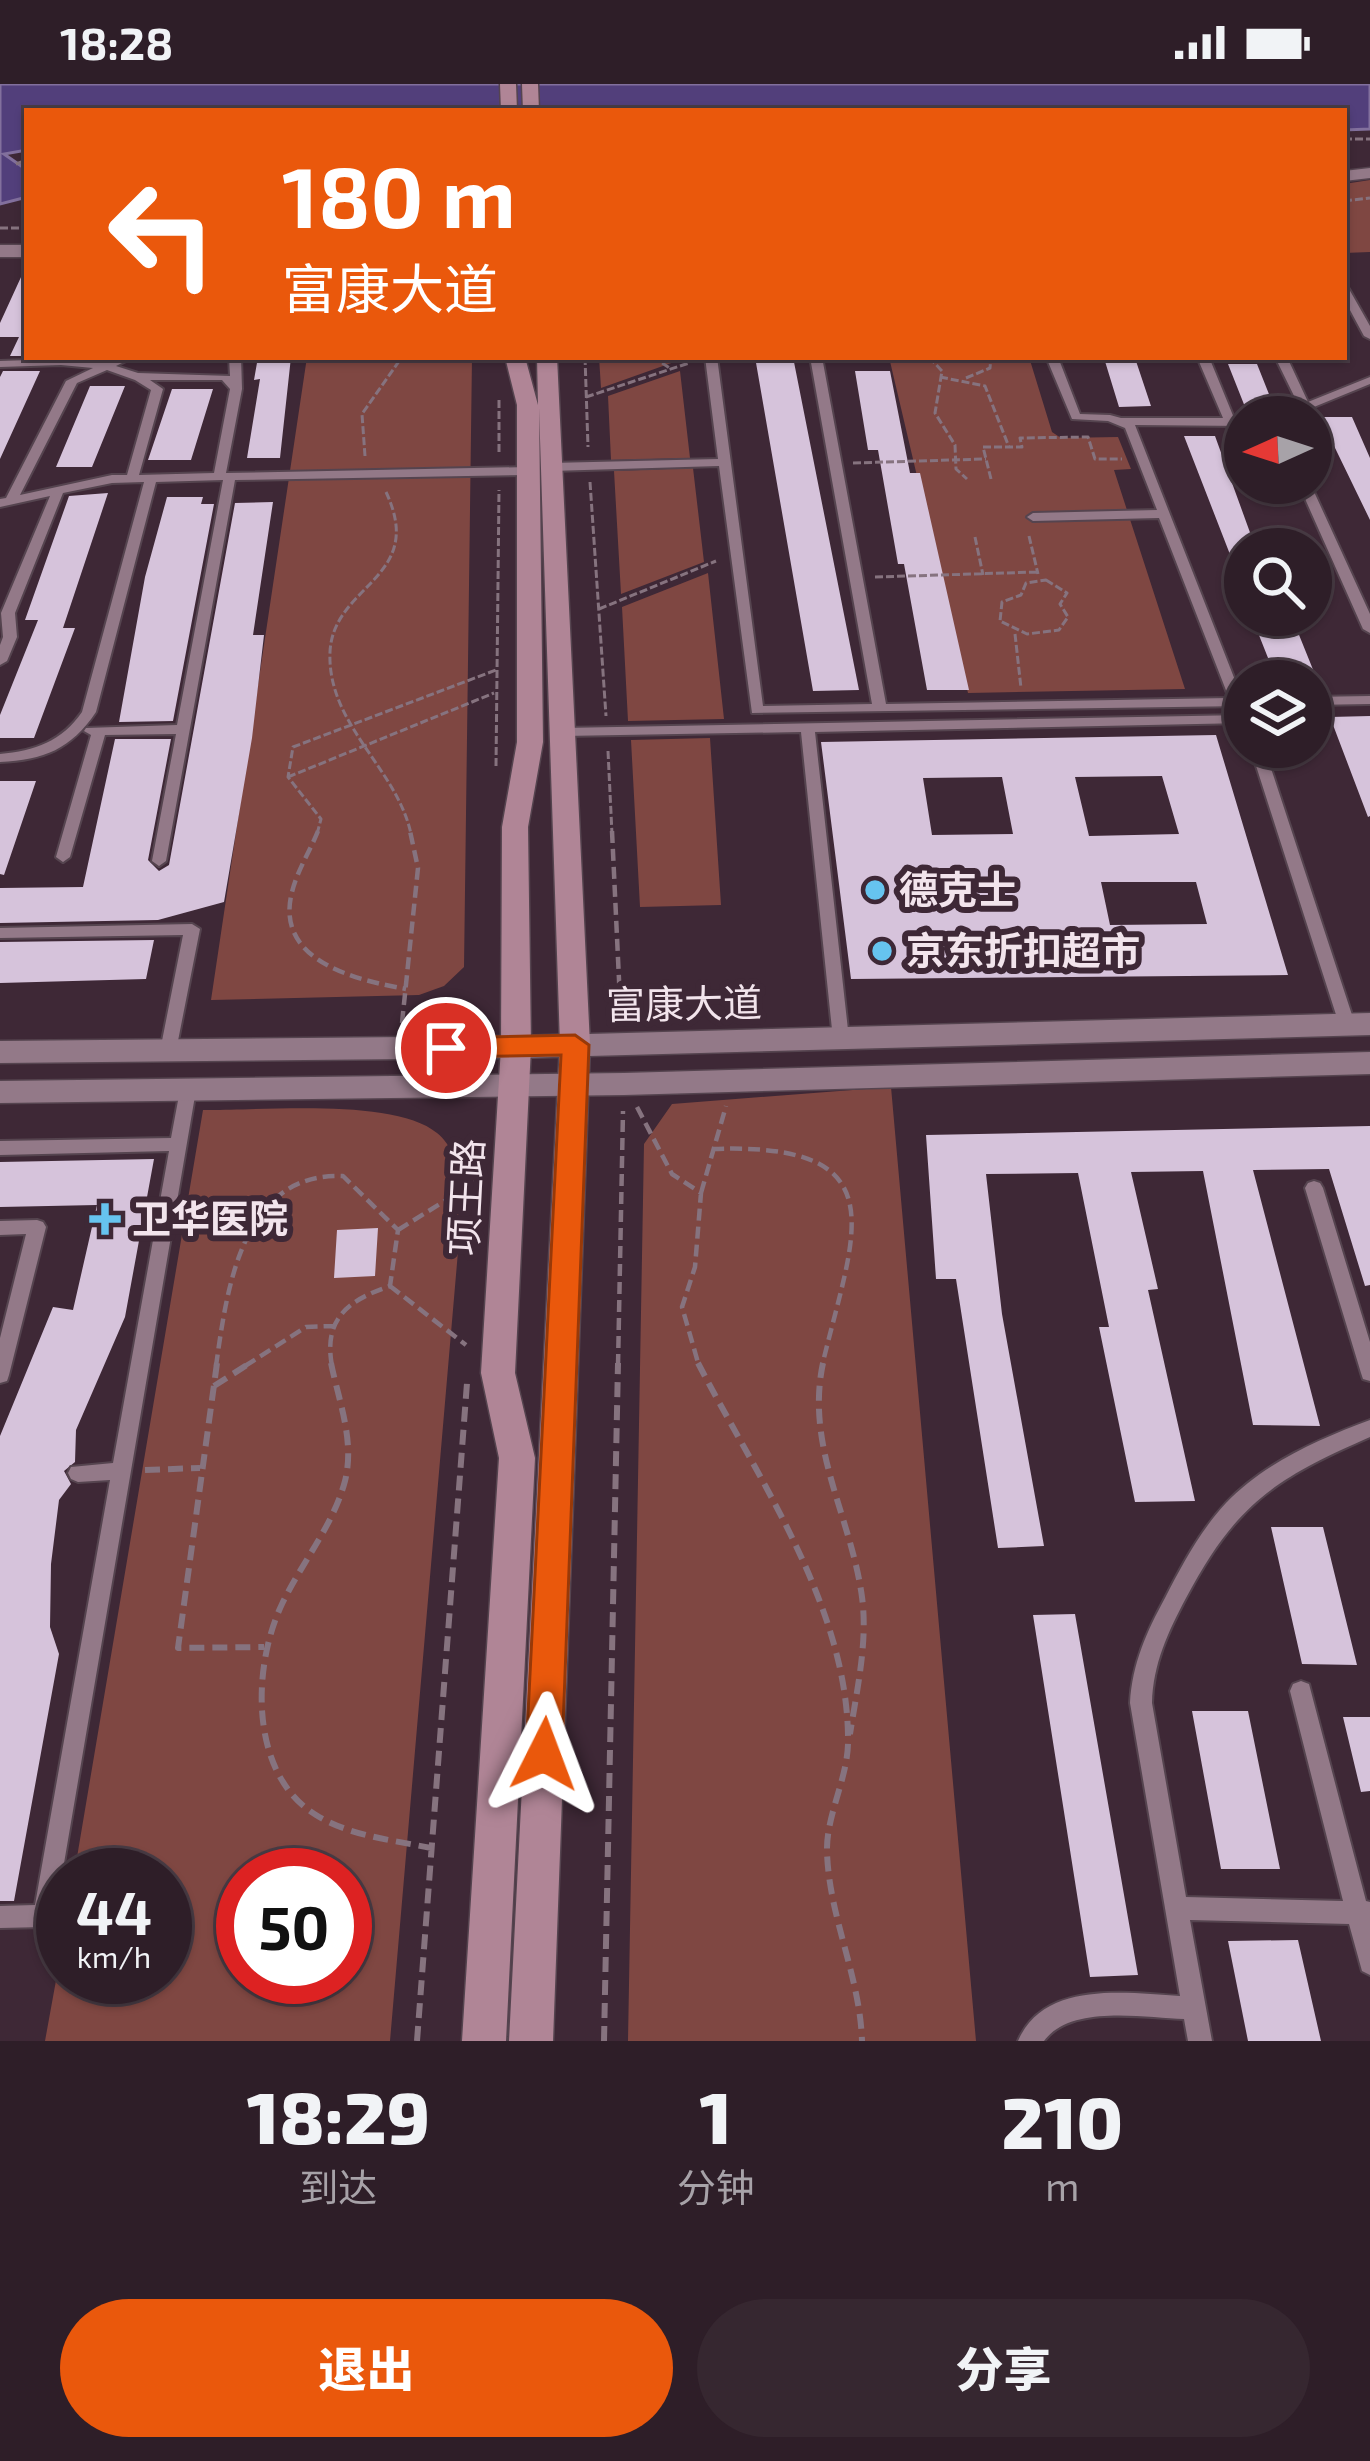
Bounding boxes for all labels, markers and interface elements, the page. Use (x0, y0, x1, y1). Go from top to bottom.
text: 18:28 (60, 15, 173, 69)
text: 180 m (282, 144, 516, 245)
icon: left (84, 156, 240, 312)
text: 富康大道 (282, 255, 498, 320)
north arrow (1224, 396, 1332, 504)
map controls (1224, 396, 1332, 768)
button: search (1224, 528, 1332, 636)
button: layers (1224, 660, 1332, 768)
place label: 德克士 (899, 865, 1016, 912)
marker: 德克士 (862, 877, 888, 903)
place label: 京东折扣超市 (906, 926, 1140, 973)
marker: 京东折扣超市 (869, 938, 895, 964)
street label: 富康大道 (606, 978, 762, 1027)
pin (395, 997, 497, 1099)
icon: arrive (413, 1015, 479, 1081)
street label: 项王路 (438, 1137, 491, 1257)
place label: 卫华医院 (132, 1194, 288, 1241)
marker: 卫华医院 (89, 1203, 121, 1235)
position arrow (481, 1691, 607, 1817)
speed limit sign: 50 (216, 1848, 372, 2004)
text: 44 (76, 1875, 152, 1947)
text: km/h (77, 1938, 151, 1974)
text: 18:29 (247, 2072, 430, 2158)
text: 1 (699, 2072, 732, 2158)
text: 210 (1002, 2077, 1123, 2163)
text: m (1045, 2162, 1079, 2209)
text: 到达 (299, 2163, 377, 2210)
text: 分钟 (677, 2163, 755, 2210)
button: 退出 (60, 2299, 673, 2437)
button: 分享 (697, 2299, 1310, 2437)

